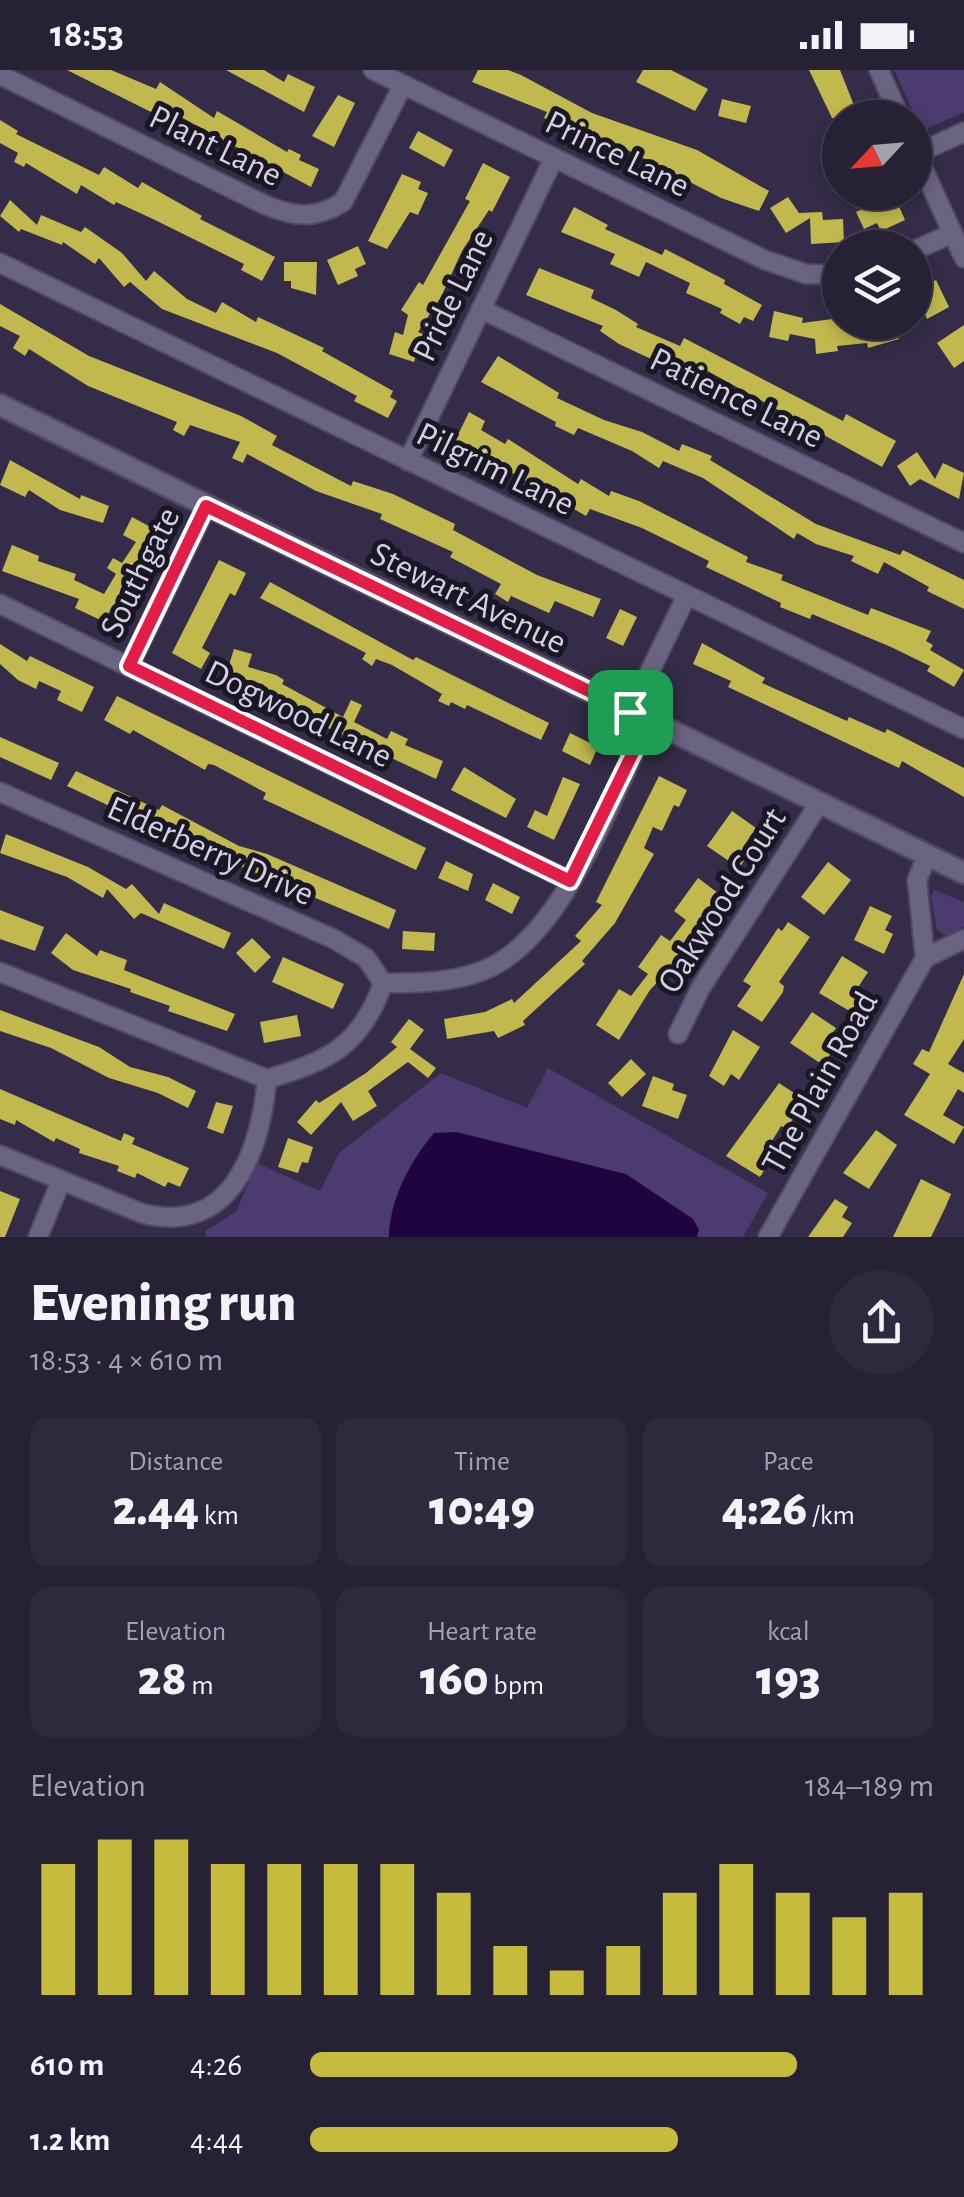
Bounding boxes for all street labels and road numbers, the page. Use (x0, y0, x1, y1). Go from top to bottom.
street label: Plant Lane (144, 99, 287, 193)
street label: Prince Lane (540, 105, 695, 204)
street label: Pride Lane (406, 224, 500, 367)
street label: Patience Lane (645, 342, 828, 455)
street label: Pilgrim Lane (411, 416, 580, 522)
street label: Southgate (94, 502, 187, 643)
street label: Stewart Avenue (365, 536, 571, 661)
street label: Dogwood Lane (200, 654, 397, 775)
street label: Elderberry Drive (102, 790, 319, 912)
street label: Oakwood Court (652, 802, 793, 999)
street label: The Plain Road (756, 986, 885, 1179)

